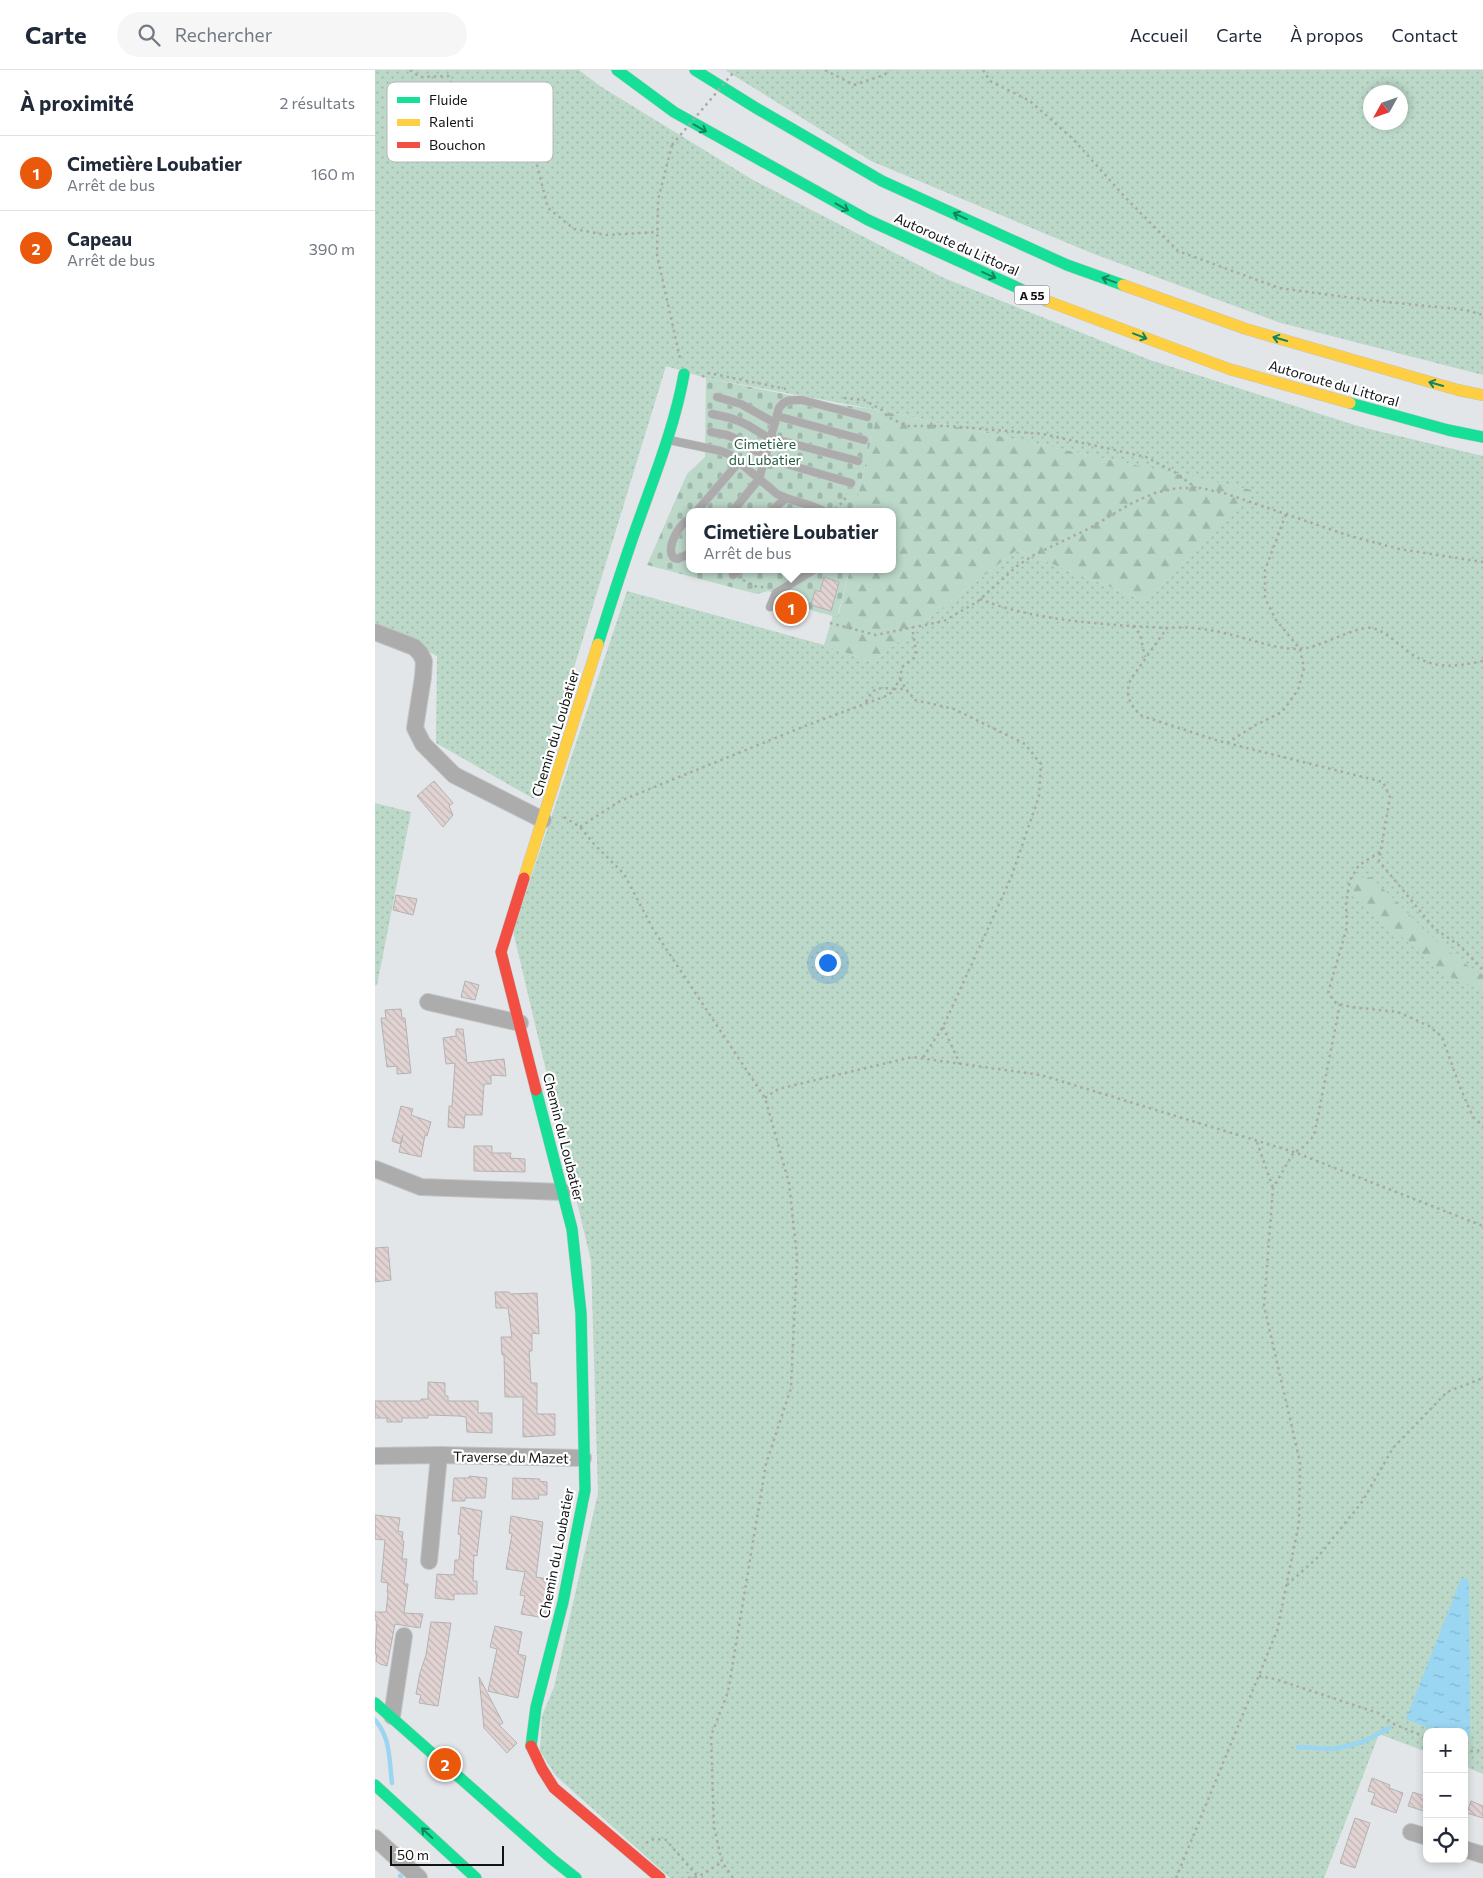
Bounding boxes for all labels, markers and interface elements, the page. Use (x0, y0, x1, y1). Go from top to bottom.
search box (117, 12, 467, 57)
text: Carte (25, 20, 87, 49)
icon: search (135, 21, 163, 49)
text: Rechercher (175, 23, 272, 46)
text: Accueil (1130, 24, 1188, 46)
text: Carte (1216, 24, 1262, 46)
text: À propos (1290, 24, 1364, 46)
text: Contact (1392, 24, 1458, 46)
legend (387, 82, 553, 162)
north arrow (1363, 85, 1408, 130)
text: À proximité (20, 90, 134, 115)
text: Fluide (429, 91, 467, 108)
text: 2 résultats (279, 93, 355, 112)
text: Ralenti (429, 113, 474, 130)
one-way arrow (693, 123, 707, 133)
text: Bouchon (429, 136, 486, 153)
text: Cimetière Loubatier (67, 152, 242, 175)
text: 1 (32, 164, 40, 183)
text: 160 m (311, 164, 355, 183)
text: Arrêt de bus (67, 175, 155, 194)
one-way arrow (835, 202, 849, 212)
street label: Autoroute du Littoral (892, 209, 1022, 279)
one-way arrow (953, 211, 968, 221)
text: Capeau (67, 227, 132, 250)
text: 2 (31, 239, 41, 258)
text: 390 m (309, 239, 355, 258)
text: Arrêt de bus (67, 250, 155, 269)
one-way arrow (982, 271, 997, 281)
one-way arrow (1102, 275, 1118, 284)
road number: A 55 (1015, 286, 1049, 304)
one-way arrow (1132, 332, 1147, 341)
one-way arrow (1272, 333, 1288, 343)
street label: Autoroute du Littoral (1267, 356, 1401, 410)
one-way arrow (1428, 378, 1444, 388)
park label: Cimetière du Lubatier (729, 435, 802, 468)
popup (686, 508, 896, 573)
text: Cimetière Loubatier (704, 520, 878, 543)
text: Arrêt de bus (704, 543, 791, 562)
pin: 1 (775, 589, 807, 627)
street label: Chemin du Loubatier (528, 667, 583, 799)
your location (815, 950, 841, 976)
street label: Chemin du Loubatier (540, 1071, 588, 1204)
street label: Traverse du Mazet (453, 1447, 569, 1467)
street label: Chemin du Loubatier (535, 1486, 577, 1620)
map controls (1423, 1728, 1468, 1863)
button: + (1423, 1728, 1468, 1773)
pin: 2 (429, 1745, 461, 1783)
button: − (1423, 1773, 1468, 1818)
button: locate (1423, 1818, 1468, 1863)
one-way arrow (421, 1827, 433, 1839)
scale bar (390, 1843, 504, 1866)
text: 50 m (397, 1846, 429, 1863)

